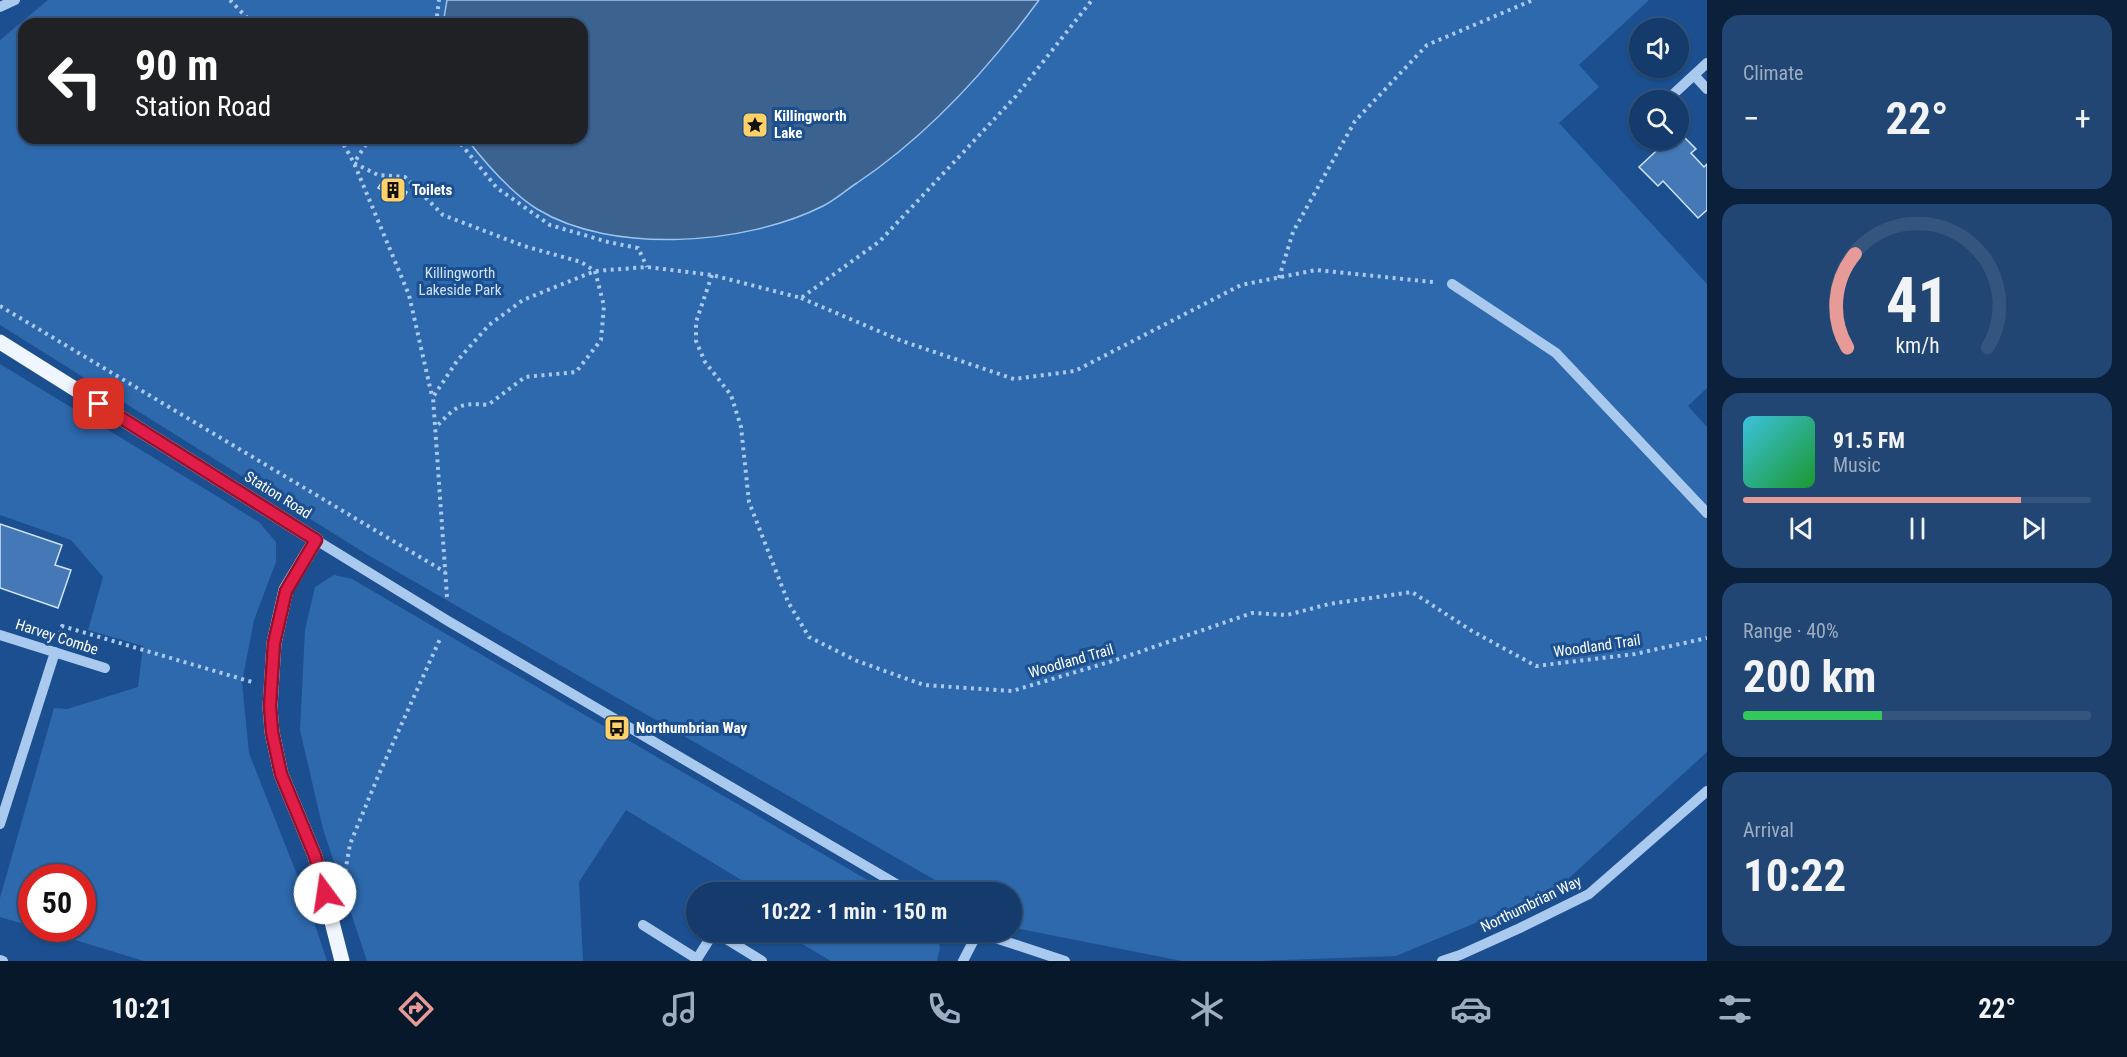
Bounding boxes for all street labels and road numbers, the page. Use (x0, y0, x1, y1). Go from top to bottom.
street label: Station Road (241, 467, 315, 523)
street label: Harvey Combe (13, 615, 101, 659)
street label: Woodland Trail (1552, 631, 1642, 661)
street label: Woodland Trail (1026, 640, 1116, 682)
street label: Northumbrian Way (1478, 872, 1584, 936)

